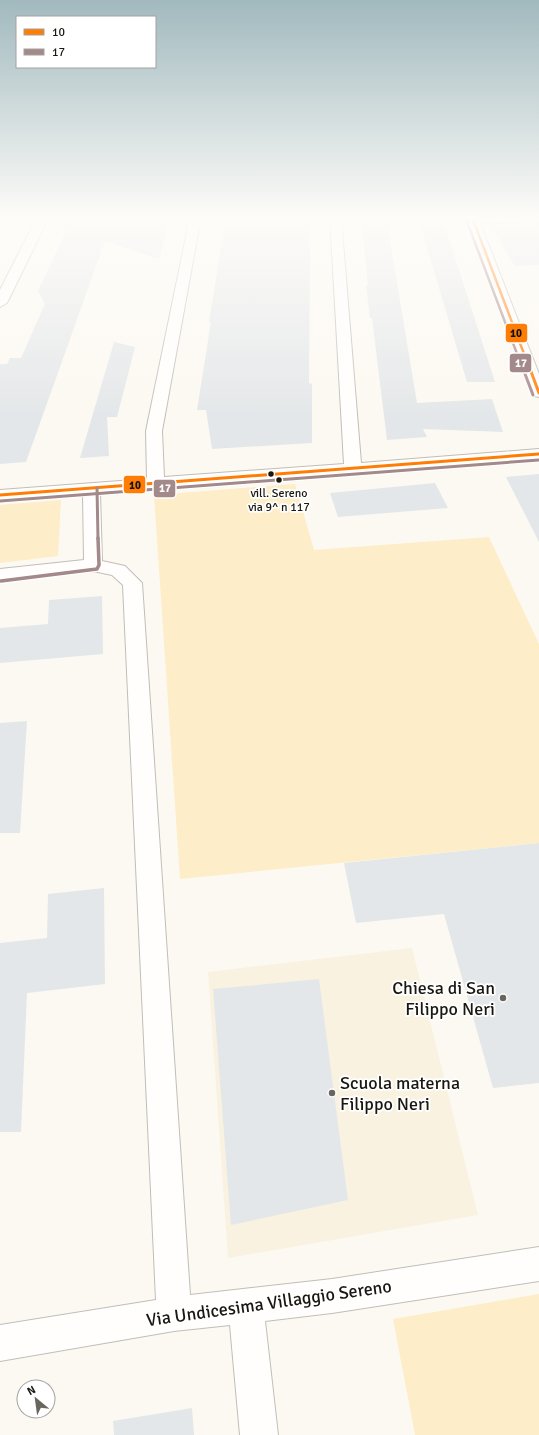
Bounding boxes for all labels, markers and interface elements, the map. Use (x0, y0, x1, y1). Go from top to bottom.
legend (16, 16, 156, 68)
text: 10 (52, 25, 65, 40)
text: 17 (52, 45, 65, 60)
line badge: 10 (505, 323, 528, 343)
text: 10 (510, 327, 522, 340)
line badge: 17 (509, 353, 532, 373)
text: 17 (515, 357, 527, 370)
unlabelled marker (266, 469, 276, 479)
line badge: 10 (123, 475, 146, 494)
marker: vill. Sereno via 9^ n 117 (274, 475, 284, 485)
text: 10 (129, 479, 141, 492)
line badge: 17 (153, 479, 176, 498)
text: 17 (159, 482, 171, 495)
place label: vill. Sereno via 9^ n 117 (248, 486, 310, 515)
place label: Chiesa di San Filippo Neri (392, 977, 495, 1020)
marker: Chiesa di San Filippo Neri (498, 993, 508, 1003)
place label: Scuola materna Filippo Neri (340, 1072, 460, 1115)
marker: Scuola materna Filippo Neri (327, 1088, 337, 1098)
street label: Via Undicesima Villaggio Sereno (145, 1275, 393, 1331)
north arrow (16, 1379, 56, 1419)
text: N (25, 1383, 38, 1398)

